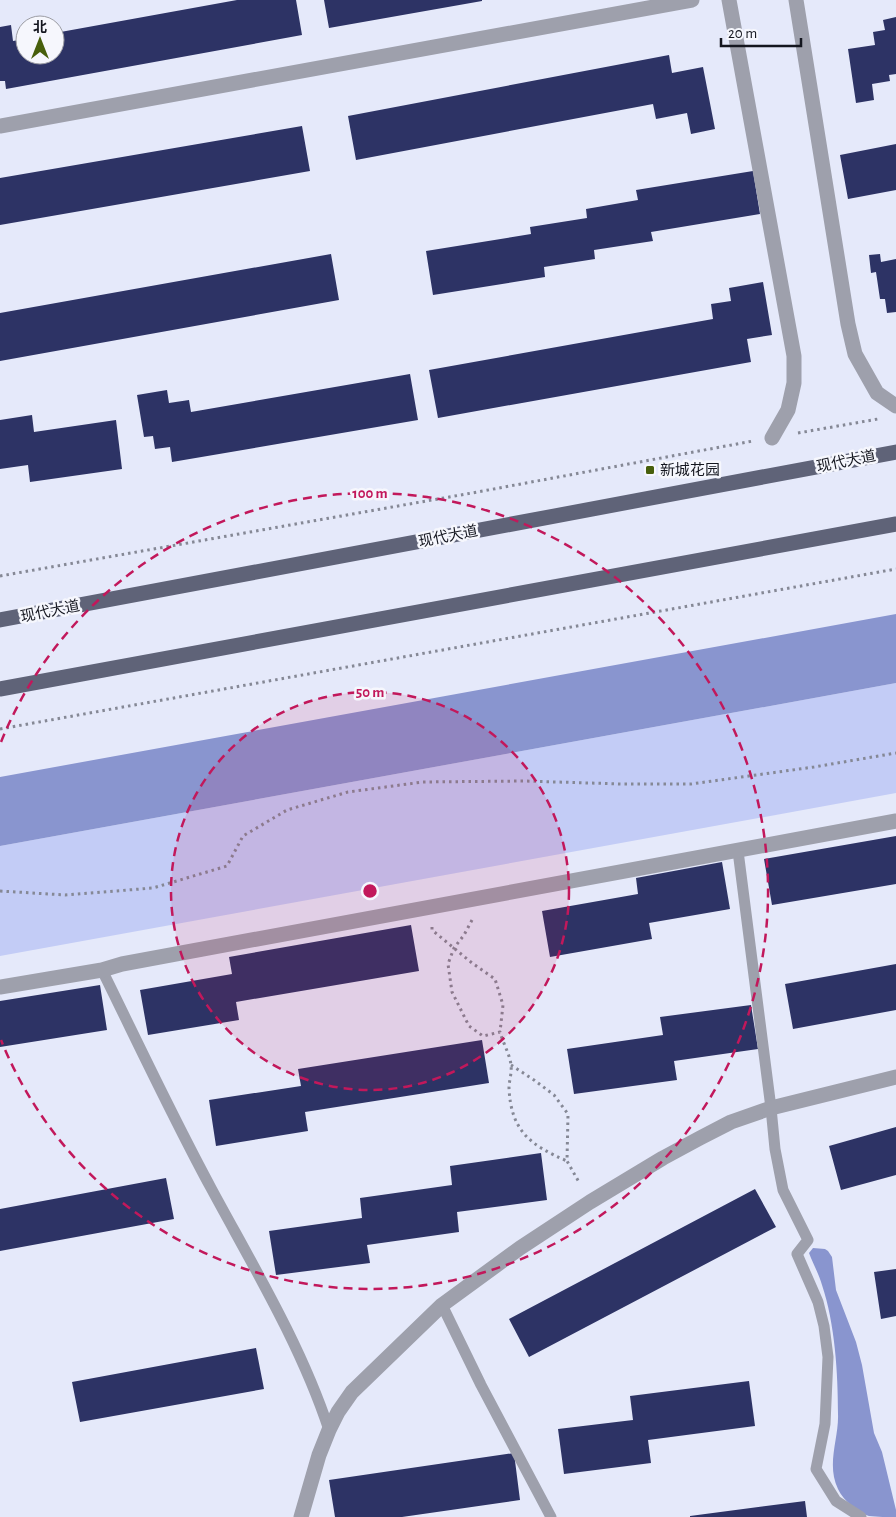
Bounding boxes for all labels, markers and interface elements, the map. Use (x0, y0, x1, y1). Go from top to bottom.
north arrow (15, 15, 65, 65)
scale bar (721, 15, 801, 47)
text: 北 (33, 20, 47, 35)
text: 20 m (728, 26, 757, 41)
street label: 现代大道 (815, 446, 877, 475)
place label: 新城花园 (660, 462, 720, 478)
marker: 新城花园 (644, 464, 656, 476)
text: 100 m (352, 486, 388, 501)
street label: 现代大道 (417, 521, 479, 550)
street label: 现代大道 (19, 596, 81, 625)
text: 50 m (356, 685, 384, 700)
centre of rings (361, 882, 379, 900)

